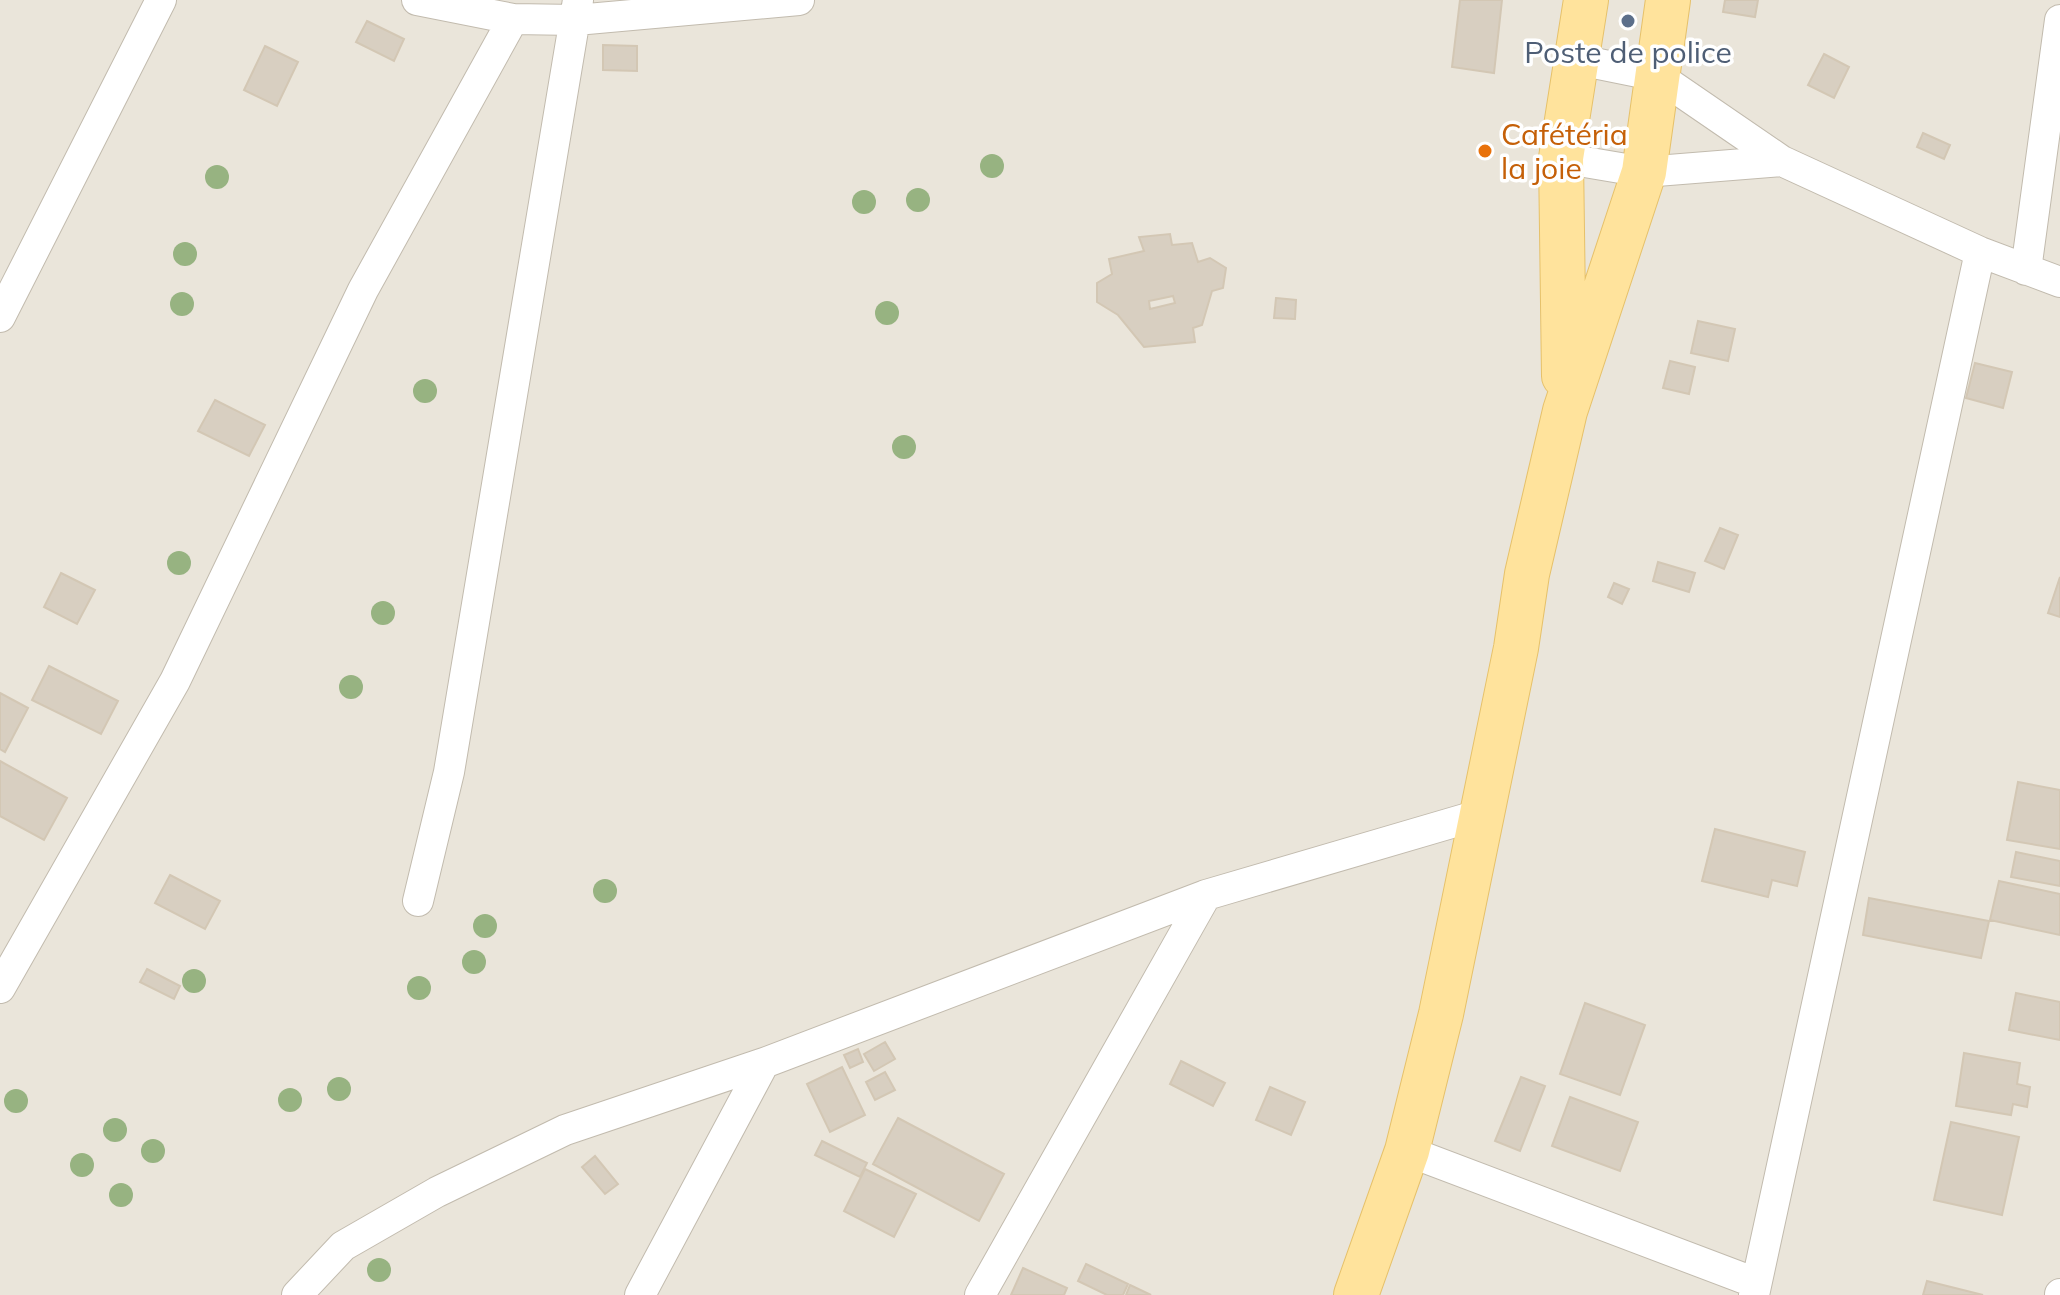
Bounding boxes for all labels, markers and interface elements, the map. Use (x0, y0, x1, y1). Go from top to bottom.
marker: Poste de police (1619, 12, 1637, 30)
place label: Poste de police (1524, 33, 1732, 71)
place label: Cafétéria la joie (1501, 115, 1628, 187)
marker: Cafétéria la joie (1476, 142, 1494, 160)

